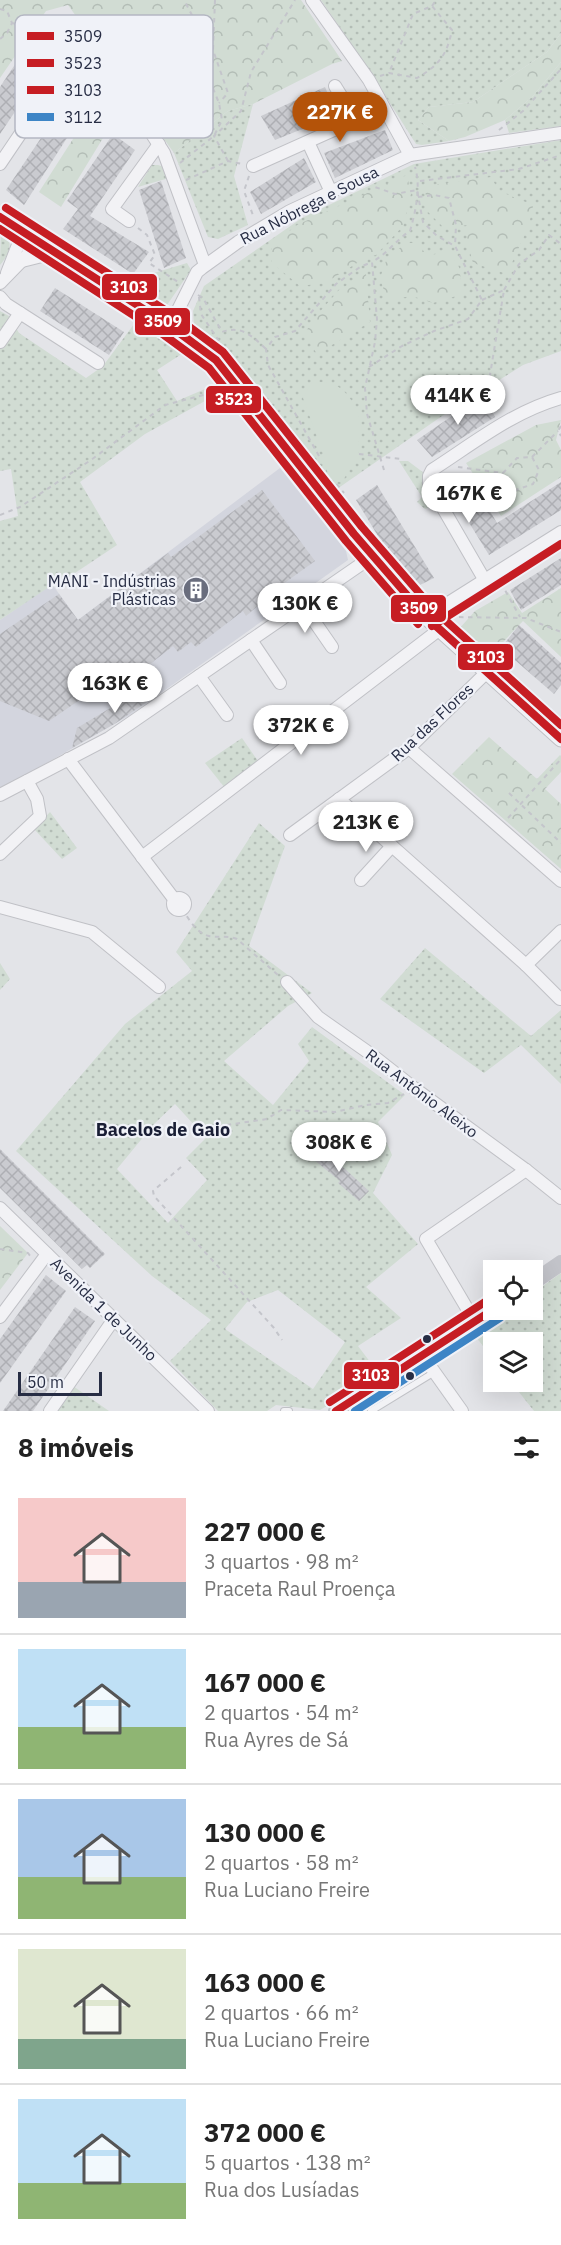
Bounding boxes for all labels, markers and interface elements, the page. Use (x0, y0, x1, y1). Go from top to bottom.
legend (15, 15, 213, 138)
text: 3509 (64, 26, 102, 46)
text: 3523 (64, 53, 102, 73)
text: 3103 (64, 80, 102, 100)
pin: 227K € (291, 92, 389, 143)
text: 227K € (306, 98, 374, 125)
text: 3112 (64, 107, 102, 127)
street label: Rua Nóbrega e Sousa (236, 161, 382, 249)
line badge: 3103 (101, 273, 158, 301)
text: 3103 (110, 277, 148, 297)
line badge: 3509 (134, 307, 191, 336)
text: 3509 (144, 311, 182, 331)
pin: 414K € (409, 375, 507, 426)
text: 414K € (424, 381, 492, 408)
line badge: 3523 (205, 385, 262, 414)
text: 3523 (215, 389, 253, 409)
pin: 167K € (420, 473, 518, 524)
text: 167K € (435, 479, 503, 506)
place label: MANI - Indústrias Plásticas (48, 571, 176, 609)
building icon: MANI - Indústrias Plásticas (181, 575, 211, 605)
pin: 130K € (256, 583, 354, 634)
text: 130K € (271, 589, 339, 616)
line badge: 3509 (390, 594, 447, 623)
text: 3509 (400, 598, 438, 618)
line badge: 3103 (457, 643, 514, 671)
text: 3103 (467, 647, 505, 667)
pin: 163K € (66, 663, 164, 714)
text: 163K € (81, 669, 149, 696)
street label: Rua das Flores (387, 679, 477, 765)
pin: 372K € (252, 705, 350, 756)
text: 372K € (267, 711, 335, 738)
pin: 213K € (317, 802, 415, 853)
text: 213K € (332, 808, 400, 835)
street label: Rua António Aleixo (362, 1044, 482, 1142)
district label: Bacelos de Gaio (96, 1118, 230, 1141)
pin: 308K € (290, 1122, 388, 1173)
text: 308K € (305, 1128, 373, 1155)
street label: Avenida 1 de Junho (46, 1253, 162, 1365)
map controls (483, 1260, 543, 1392)
button: locate (483, 1260, 543, 1320)
button: layers (483, 1332, 543, 1392)
unlabelled marker (421, 1333, 433, 1345)
line badge: 3103 (343, 1361, 400, 1390)
text: 3103 (352, 1365, 390, 1385)
scale bar (18, 1369, 102, 1396)
unlabelled marker (404, 1370, 416, 1382)
text: 50 m (27, 1372, 64, 1392)
text: 8 imóveis (18, 1430, 134, 1464)
icon: filters (510, 1431, 543, 1464)
text: 227 000 € (204, 1514, 326, 1548)
icon: home (66, 1522, 138, 1594)
text: 3 quartos · 98 m² (204, 1548, 359, 1575)
text: Praceta Raul Proença (204, 1575, 395, 1602)
text: 167 000 € (204, 1665, 326, 1699)
icon: home (66, 1673, 138, 1745)
text: 2 quartos · 54 m² (204, 1699, 359, 1726)
text: Rua Ayres de Sá (204, 1726, 348, 1753)
text: 130 000 € (204, 1815, 326, 1849)
icon: home (66, 1823, 138, 1895)
text: 2 quartos · 58 m² (204, 1849, 359, 1876)
text: Rua Luciano Freire (204, 1876, 370, 1903)
text: 163 000 € (204, 1965, 326, 1999)
icon: home (66, 1973, 138, 2045)
text: 2 quartos · 66 m² (204, 1999, 359, 2026)
text: Rua Luciano Freire (204, 2026, 370, 2053)
text: 372 000 € (204, 2115, 326, 2149)
icon: home (66, 2123, 138, 2195)
text: 5 quartos · 138 m² (204, 2149, 371, 2176)
text: Rua dos Lusíadas (204, 2176, 359, 2203)

